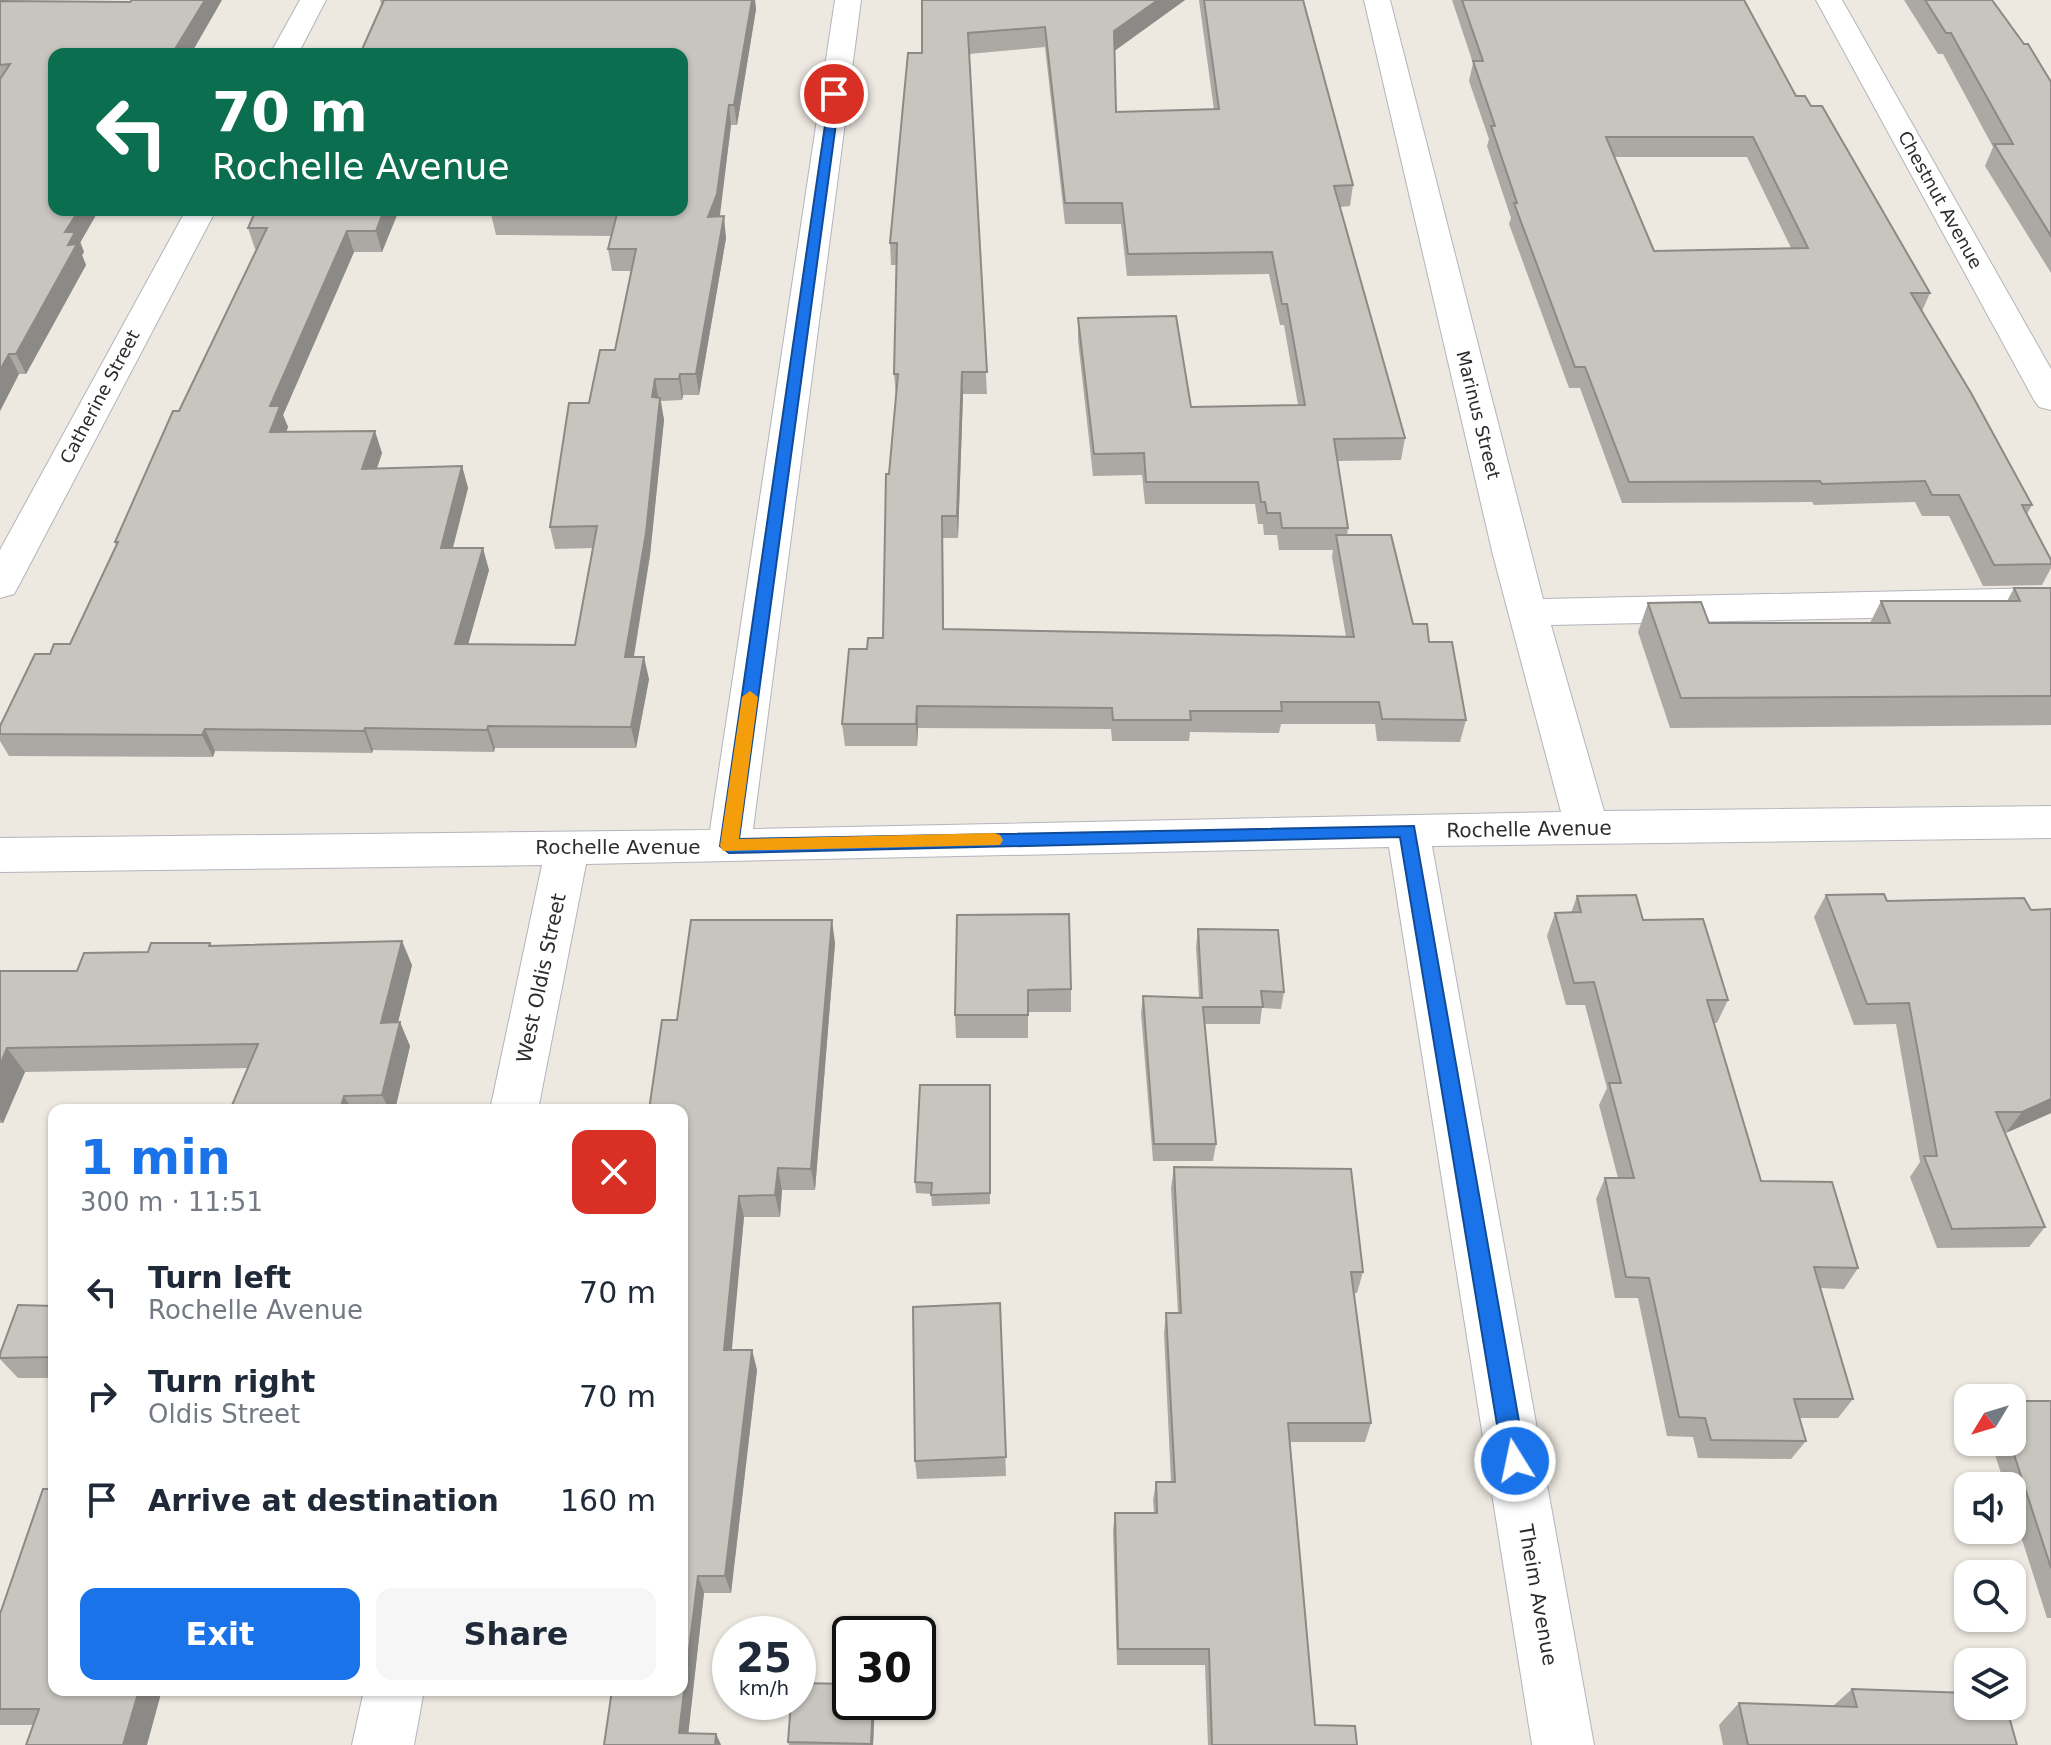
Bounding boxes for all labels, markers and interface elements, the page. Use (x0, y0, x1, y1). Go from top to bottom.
pin (800, 60, 868, 128)
icon: arrive (812, 72, 856, 116)
text: 70 m (212, 79, 368, 144)
icon: left (80, 80, 184, 184)
street label: Chestnut Avenue (1894, 127, 1987, 272)
text: Rochelle Avenue (212, 146, 510, 187)
street label: Catherine Street (55, 326, 144, 467)
street label: Marinus Street (1452, 349, 1505, 481)
street label: Rochelle Avenue (1446, 816, 1612, 842)
street label: Rochelle Avenue (535, 835, 701, 859)
street label: West Oldis Street (511, 891, 571, 1065)
text: 1 min (80, 1129, 231, 1185)
button: close (572, 1130, 656, 1214)
text: 300 m · 11:51 (80, 1187, 263, 1217)
text: Turn left (148, 1260, 291, 1295)
icon: left (80, 1270, 124, 1314)
text: 70 m (579, 1275, 656, 1310)
text: Rochelle Avenue (148, 1295, 363, 1325)
text: Turn right (148, 1364, 315, 1399)
icon: right (80, 1374, 124, 1418)
text: 70 m (579, 1379, 656, 1414)
north arrow (1954, 1384, 2026, 1456)
map controls (1954, 1384, 2026, 1720)
text: Oldis Street (148, 1399, 300, 1429)
position arrow (1473, 1419, 1557, 1503)
button: sound (1954, 1472, 2026, 1544)
icon: arrive (80, 1478, 124, 1522)
text: Arrive at destination (148, 1483, 499, 1518)
text: 160 m (560, 1483, 656, 1518)
street label: Theim Avenue (1514, 1522, 1562, 1667)
button: search (1954, 1560, 2026, 1632)
button: Exit (80, 1588, 360, 1680)
button: Share (376, 1588, 656, 1680)
speed limit sign: 30 (832, 1616, 936, 1720)
text: 25 (736, 1635, 792, 1681)
button: layers (1954, 1648, 2026, 1720)
text: km/h (739, 1676, 789, 1700)

